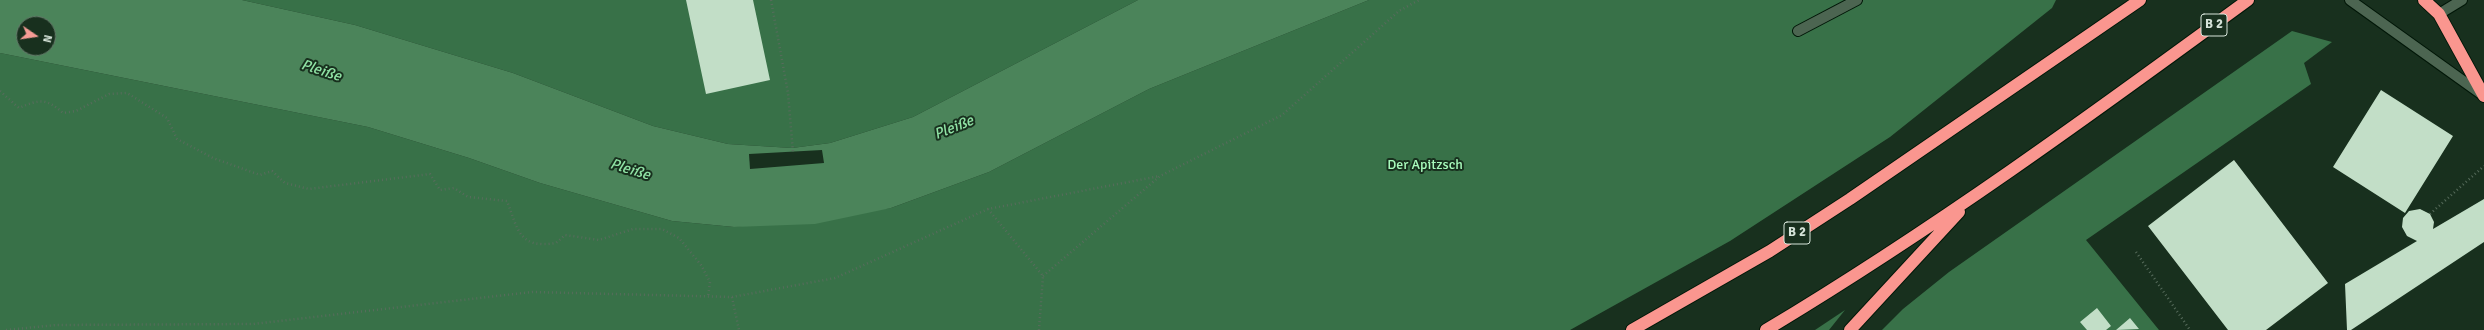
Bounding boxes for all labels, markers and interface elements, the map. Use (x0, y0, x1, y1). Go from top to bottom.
road number: B 2 (2201, 14, 2227, 36)
north arrow (16, 16, 56, 56)
text: N (40, 33, 54, 44)
water label: Pleiße (299, 56, 343, 86)
water label: Pleiße (932, 112, 976, 144)
water label: Pleiße (608, 155, 652, 185)
park label: Der Apitzsch (1387, 157, 1463, 173)
road number: B 2 (1784, 222, 1810, 244)

